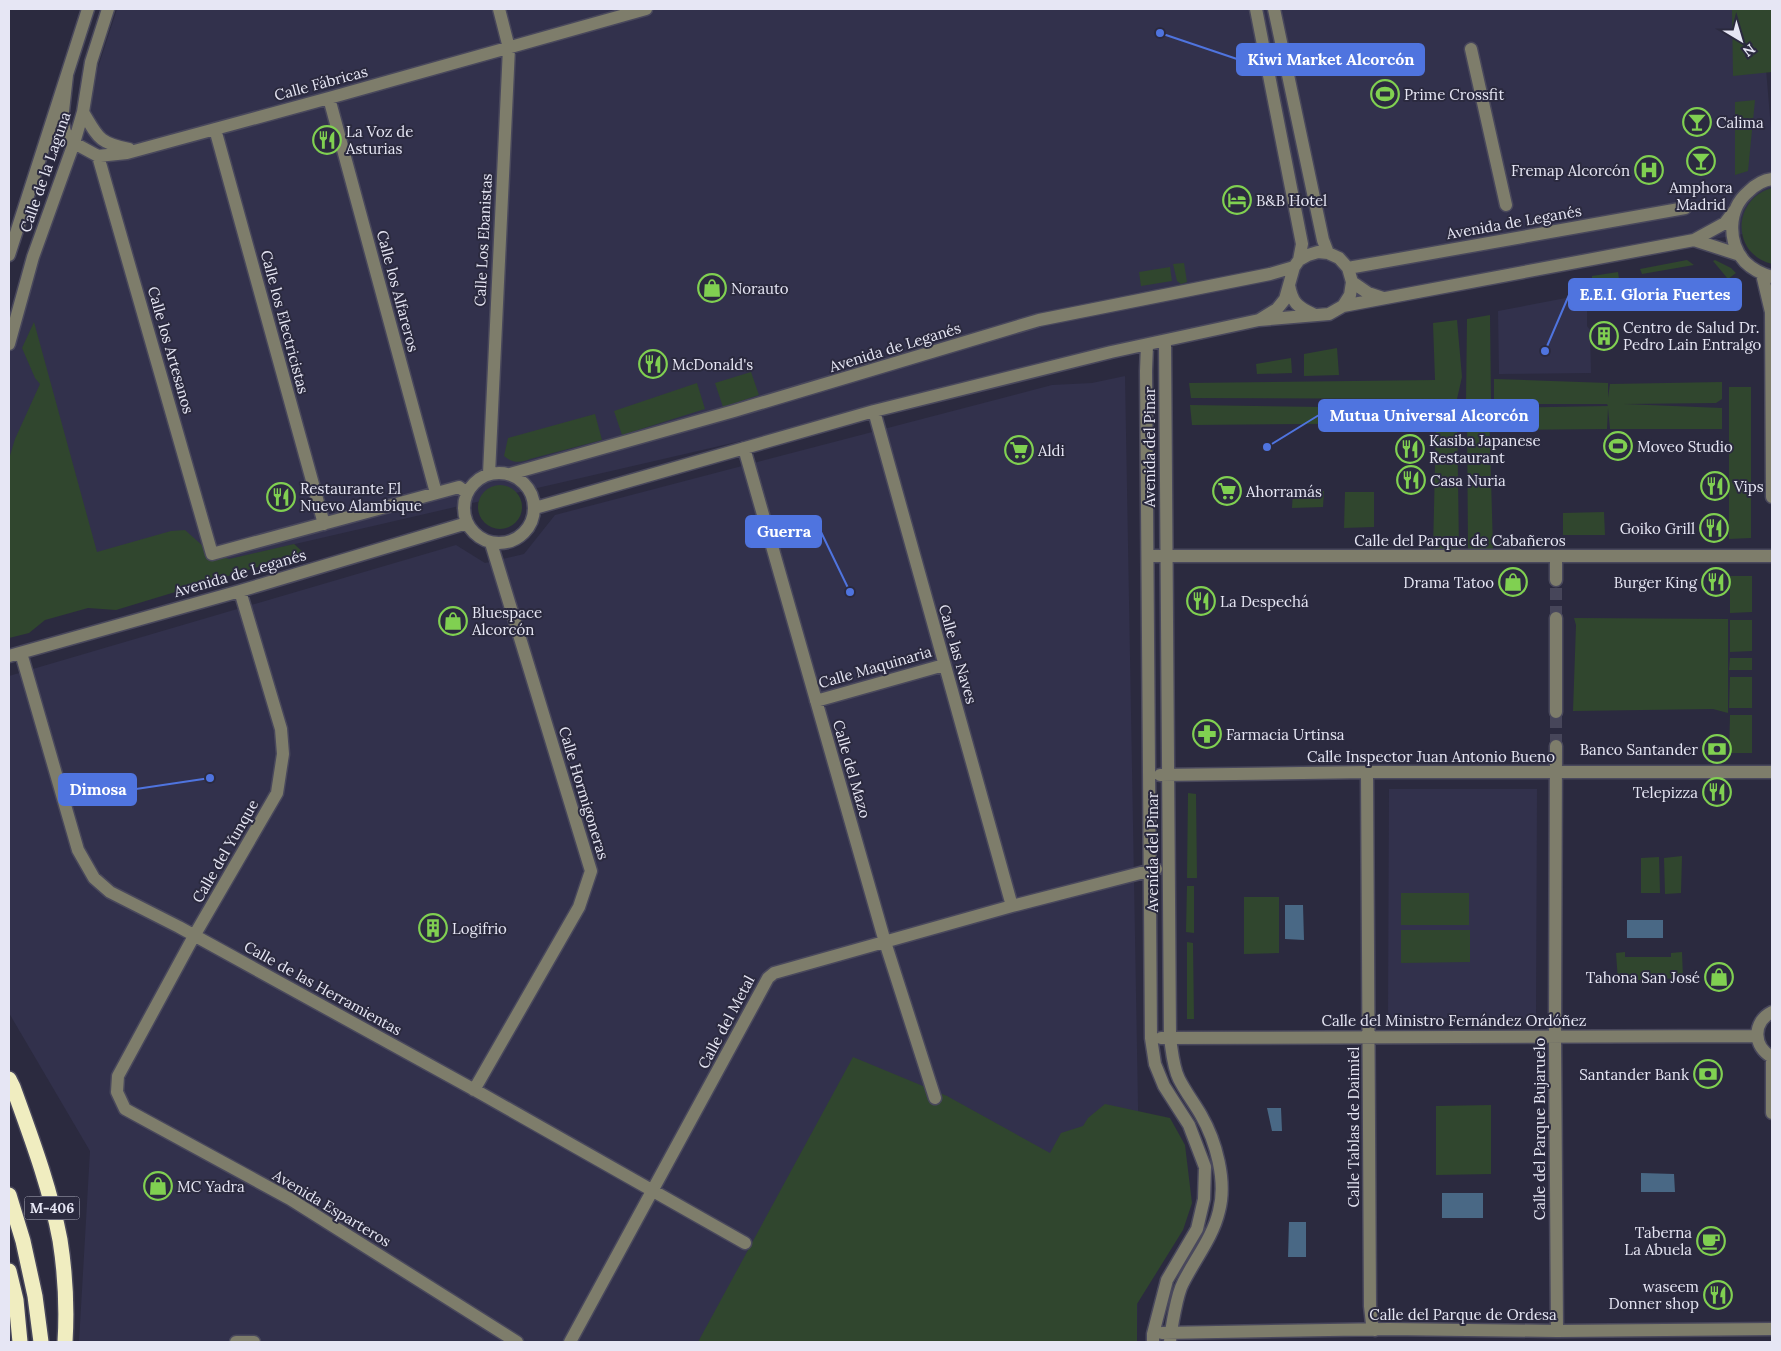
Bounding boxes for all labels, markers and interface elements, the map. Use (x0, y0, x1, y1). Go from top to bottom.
north arrow (1716, 15, 1766, 65)
text: N (1739, 40, 1759, 61)
callout: Kiwi Market Alcorcón (1237, 44, 1424, 75)
text: Kiwi Market Alcorcón (1248, 49, 1414, 69)
street label: Calle Fábricas (272, 61, 370, 105)
sports icon: Prime Crossfit (1370, 79, 1400, 109)
place label: Prime Crossfit (1404, 85, 1504, 104)
bar icon: Calima (1682, 107, 1712, 137)
street label: Calle de la Laguna (15, 109, 75, 235)
place label: Calima (1716, 113, 1764, 132)
place label: La Voz de Asturias (345, 122, 413, 158)
restaurant icon: La Voz de Asturias (312, 125, 342, 155)
bar icon: Amphora Madrid (1686, 146, 1716, 176)
hospital icon: Fremap Alcorcón (1634, 155, 1664, 185)
place label: Fremap Alcorcón (1511, 161, 1630, 180)
street label: Calle Los Ebanistas (470, 173, 496, 307)
place label: Amphora Madrid (1668, 178, 1733, 214)
hotel icon: B&B Hotel (1222, 185, 1252, 215)
place label: B&B Hotel (1256, 191, 1327, 210)
street label: Avenida de Leganés (1444, 201, 1583, 243)
street label: Calle los Alfareros (373, 228, 423, 354)
street label: Calle los Electricistas (257, 248, 313, 396)
shop icon: Norauto (697, 273, 727, 303)
place label: Norauto (731, 279, 789, 298)
callout: E.E.I. Gloria Fuertes (1569, 279, 1741, 310)
street label: Calle los Artesanos (144, 284, 198, 416)
text: E.E.I. Gloria Fuertes (1579, 284, 1731, 304)
street label: Avenida de Leganés (826, 318, 963, 376)
place label: Centro de Salud Dr. Pedro Lain Entralgo (1623, 318, 1762, 354)
building icon: Centro de Salud Dr. Pedro Lain Entralgo (1589, 321, 1619, 351)
restaurant icon: McDonald's (638, 349, 668, 379)
place label: McDonald's (672, 355, 753, 374)
street label: Avenida del Pinar (1140, 386, 1159, 508)
callout: Mutua Universal Alcorcón (1319, 400, 1538, 431)
text: Mutua Universal Alcorcón (1329, 405, 1529, 425)
place label: Kasiba Japanese Restaurant (1429, 431, 1541, 467)
sports icon: Moveo Studio (1603, 431, 1633, 461)
restaurant icon: Kasiba Japanese Restaurant (1395, 434, 1425, 464)
supermarket icon: Aldi (1004, 435, 1034, 465)
place label: Moveo Studio (1637, 437, 1733, 456)
place label: Aldi (1037, 441, 1065, 460)
restaurant icon: Casa Nuria (1396, 465, 1426, 495)
place label: Casa Nuria (1430, 471, 1506, 490)
restaurant icon: Vips (1700, 471, 1730, 501)
supermarket icon: Ahorramás (1212, 476, 1242, 506)
place label: Vips (1733, 477, 1764, 496)
place label: Restaurante El Nuevo Alambique (300, 479, 422, 515)
restaurant icon: Restaurante El Nuevo Alambique (266, 482, 296, 512)
place label: Ahorramás (1245, 482, 1322, 501)
restaurant icon: Goiko Grill (1699, 513, 1729, 543)
callout: Guerra (746, 516, 821, 547)
place label: Goiko Grill (1620, 519, 1695, 538)
text: Guerra (757, 521, 812, 541)
street label: Calle del Parque de Cabañeros (1354, 531, 1566, 550)
street label: Avenida de Leganés (171, 545, 308, 601)
shop icon: Drama Tatoo (1498, 567, 1528, 597)
restaurant icon: Burger King (1701, 567, 1731, 597)
place label: Drama Tatoo (1403, 573, 1494, 592)
place label: Burger King (1614, 573, 1698, 592)
restaurant icon: La Despechá (1186, 586, 1216, 616)
place label: La Despechá (1220, 592, 1309, 611)
street label: Calle las Naves (935, 602, 981, 706)
place label: Bluespace Alcorcón (471, 603, 542, 639)
shop icon: Bluespace Alcorcón (438, 606, 468, 636)
street label: Calle Maquinaria (816, 642, 934, 692)
street label: Calle del Mazo (829, 718, 875, 821)
pharmacy icon: Farmacia Urtinsa (1192, 719, 1222, 749)
street label: Calle Hormigoneras (555, 724, 613, 862)
place label: Farmacia Urtinsa (1226, 725, 1345, 744)
bank icon: Banco Santander (1702, 734, 1732, 764)
place label: Banco Santander (1580, 740, 1699, 759)
street label: Calle Inspector Juan Antonio Bueno (1307, 747, 1555, 766)
callout: Dimosa (59, 774, 136, 805)
restaurant icon: Telepizza (1702, 777, 1732, 807)
text: Dimosa (69, 779, 127, 799)
place label: Telepizza (1633, 783, 1698, 802)
street label: Avenida del Pinar (1143, 791, 1162, 913)
street label: Calle del Yunque (188, 796, 262, 906)
building icon: Logifrio (418, 913, 448, 943)
place label: Logifrio (452, 919, 507, 938)
street label: Calle de las Herramientas (241, 937, 405, 1039)
shop icon: Tahona San José (1704, 962, 1734, 992)
place label: Tahona San José (1586, 968, 1700, 987)
street label: Calle del Metal (693, 972, 759, 1072)
street label: Calle del Ministro Fernández Ordóñez (1322, 1011, 1586, 1030)
street label: Calle del Parque Bujaruelo (1530, 1037, 1549, 1220)
street label: Calle Tablas de Daimiel (1344, 1047, 1363, 1207)
bank icon: Santander Bank (1693, 1059, 1723, 1089)
place label: Santander Bank (1579, 1065, 1689, 1084)
street label: Avenida Esparteros (269, 1165, 395, 1251)
shop icon: MC Yadra (143, 1171, 173, 1201)
place label: MC Yadra (177, 1177, 245, 1196)
road number: M-406 (24, 1196, 80, 1220)
place label: Taberna La Abuela (1624, 1223, 1692, 1259)
cafe icon: Taberna La Abuela (1696, 1226, 1726, 1256)
place label: waseem Donner shop (1609, 1277, 1699, 1313)
restaurant icon: waseem Donner shop (1703, 1280, 1733, 1310)
street label: Calle del Parque de Ordesa (1369, 1305, 1557, 1324)

